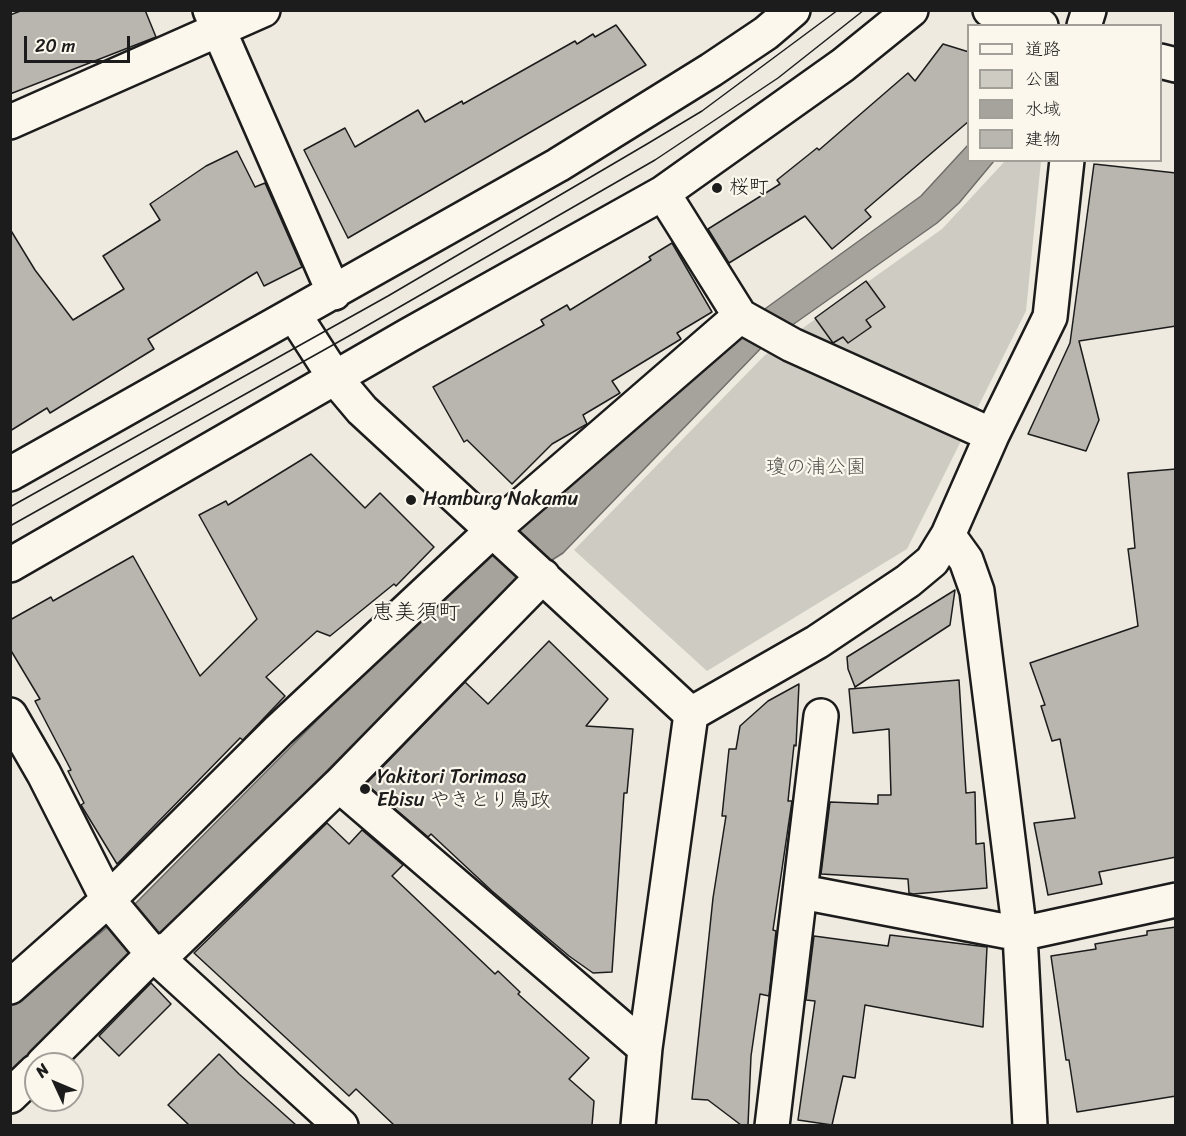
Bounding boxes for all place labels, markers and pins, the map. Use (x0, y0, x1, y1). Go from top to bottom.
place label: 桜町 (729, 176, 769, 200)
marker: 桜町 (710, 181, 724, 195)
place label: Hamburg Nakamu (423, 488, 578, 512)
marker: Hamburg Nakamu (404, 493, 418, 507)
place label: Yakitori Torimasa Ebisu やきとり鳥政 (377, 766, 550, 813)
marker: Yakitori Torimasa Ebisu やきとり鳥政 (358, 782, 372, 796)

